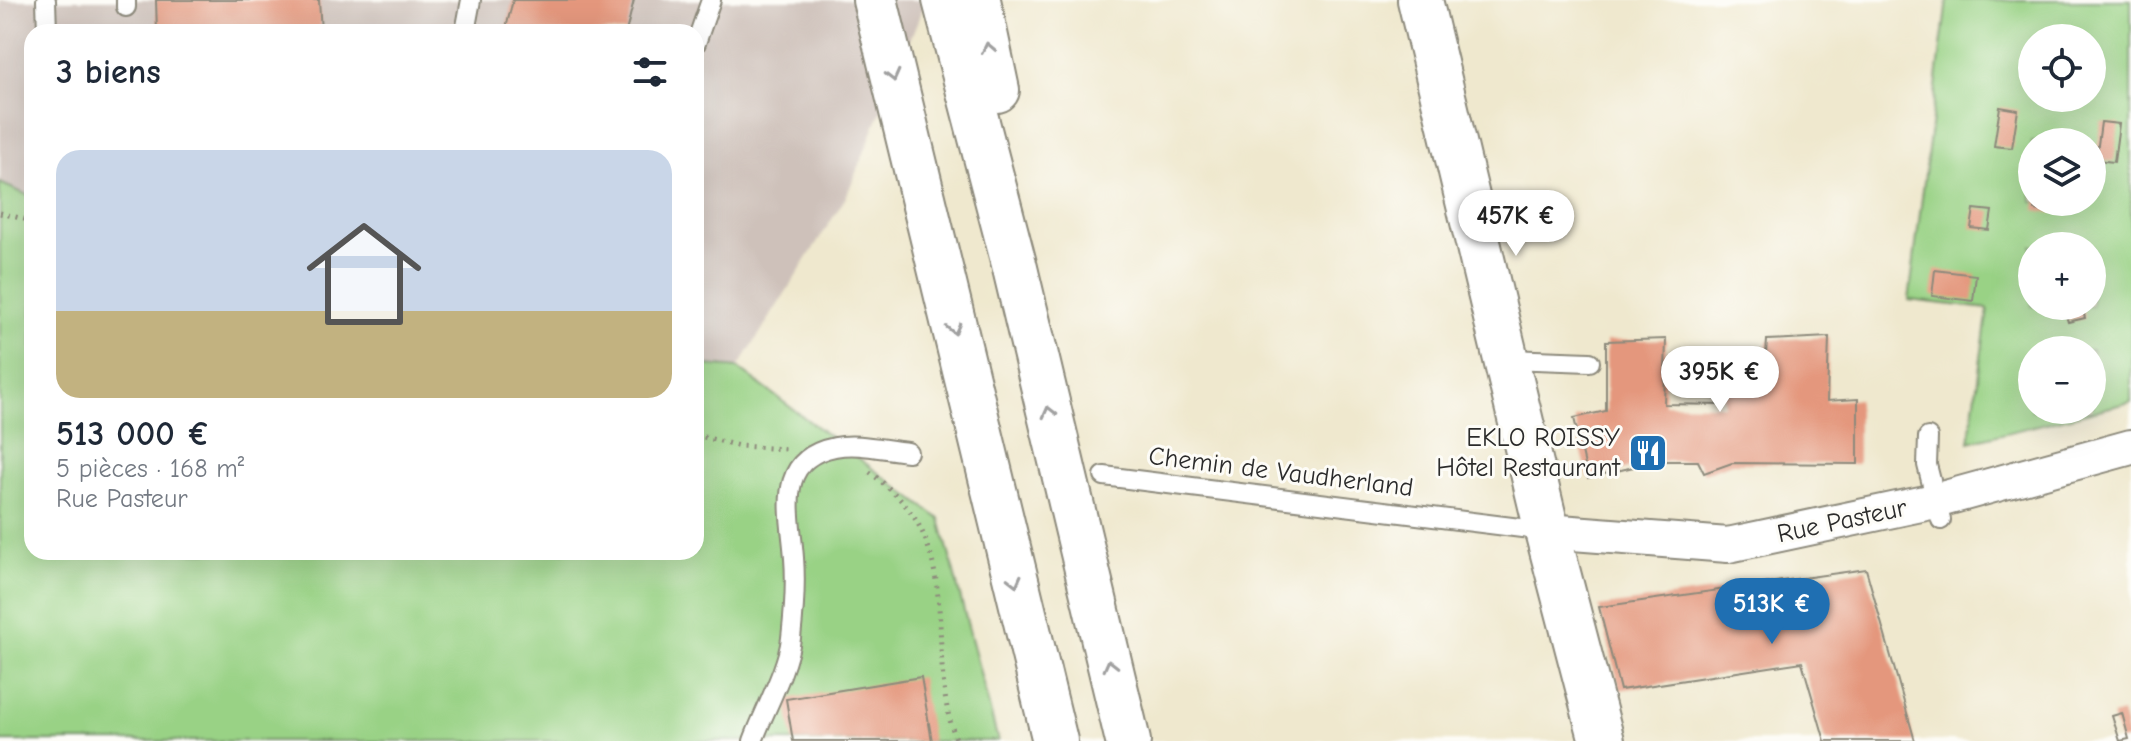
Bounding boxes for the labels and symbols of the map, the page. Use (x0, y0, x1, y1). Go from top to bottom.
one-way arrow (980, 41, 997, 55)
one-way arrow (884, 68, 901, 82)
pin: 457K € (1451, 190, 1581, 258)
one-way arrow (944, 321, 961, 335)
pin: 395K € (1655, 346, 1785, 414)
one-way arrow (1042, 406, 1059, 420)
place label: EKLO ROISSY Hôtel Restaurant (1436, 423, 1622, 483)
restaurant icon: EKLO ROISSY Hôtel Restaurant (1627, 432, 1669, 474)
street label: Chemin de Vaudherland (1147, 441, 1415, 503)
street label: Rue Pasteur (1775, 493, 1910, 549)
one-way arrow (1006, 574, 1023, 588)
pin: 513K € (1707, 578, 1837, 646)
one-way arrow (1102, 659, 1119, 673)

